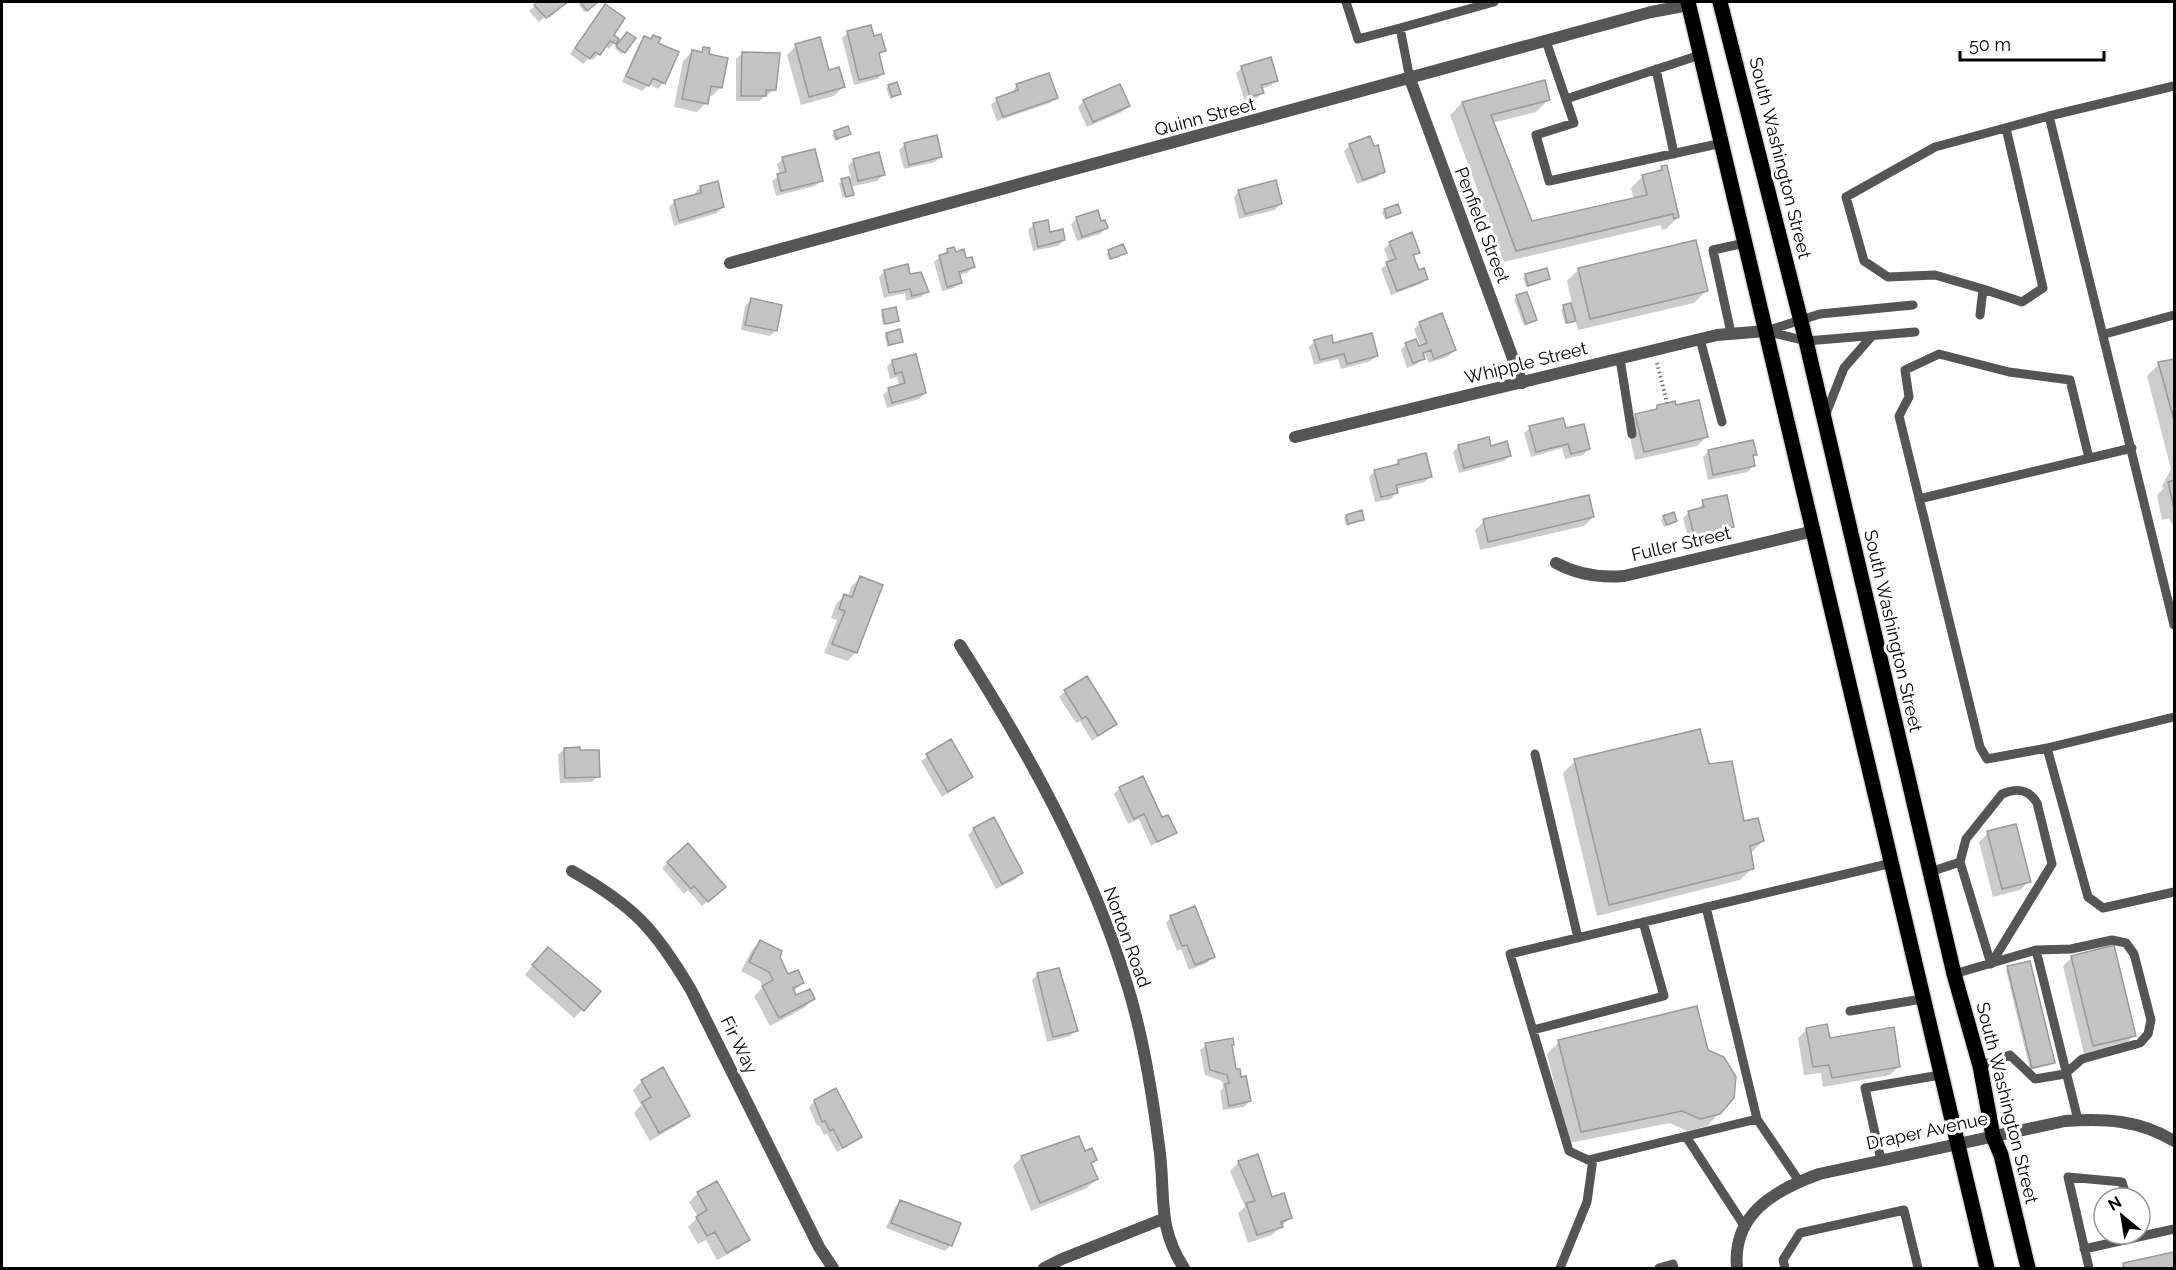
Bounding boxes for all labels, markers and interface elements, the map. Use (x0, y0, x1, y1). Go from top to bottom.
scale bar (1960, 24, 2104, 62)
text: 50 m (1969, 34, 2011, 55)
street label: South Washington Street (1745, 55, 1816, 261)
street label: Quinn Street (1152, 93, 1258, 140)
street label: Penfield Street (1451, 164, 1514, 286)
street label: Whipple Street (1462, 337, 1589, 388)
street label: Fuller Street (1629, 522, 1733, 565)
street label: South Washington Street (1860, 528, 1927, 734)
street label: Norton Road (1100, 884, 1155, 990)
street label: South Washington Street (1972, 1000, 2043, 1206)
street label: Fir Way (717, 1013, 762, 1077)
street label: Draper Avenue (1864, 1107, 1990, 1154)
north arrow (2092, 1186, 2152, 1246)
text: N (2105, 1192, 2125, 1215)

